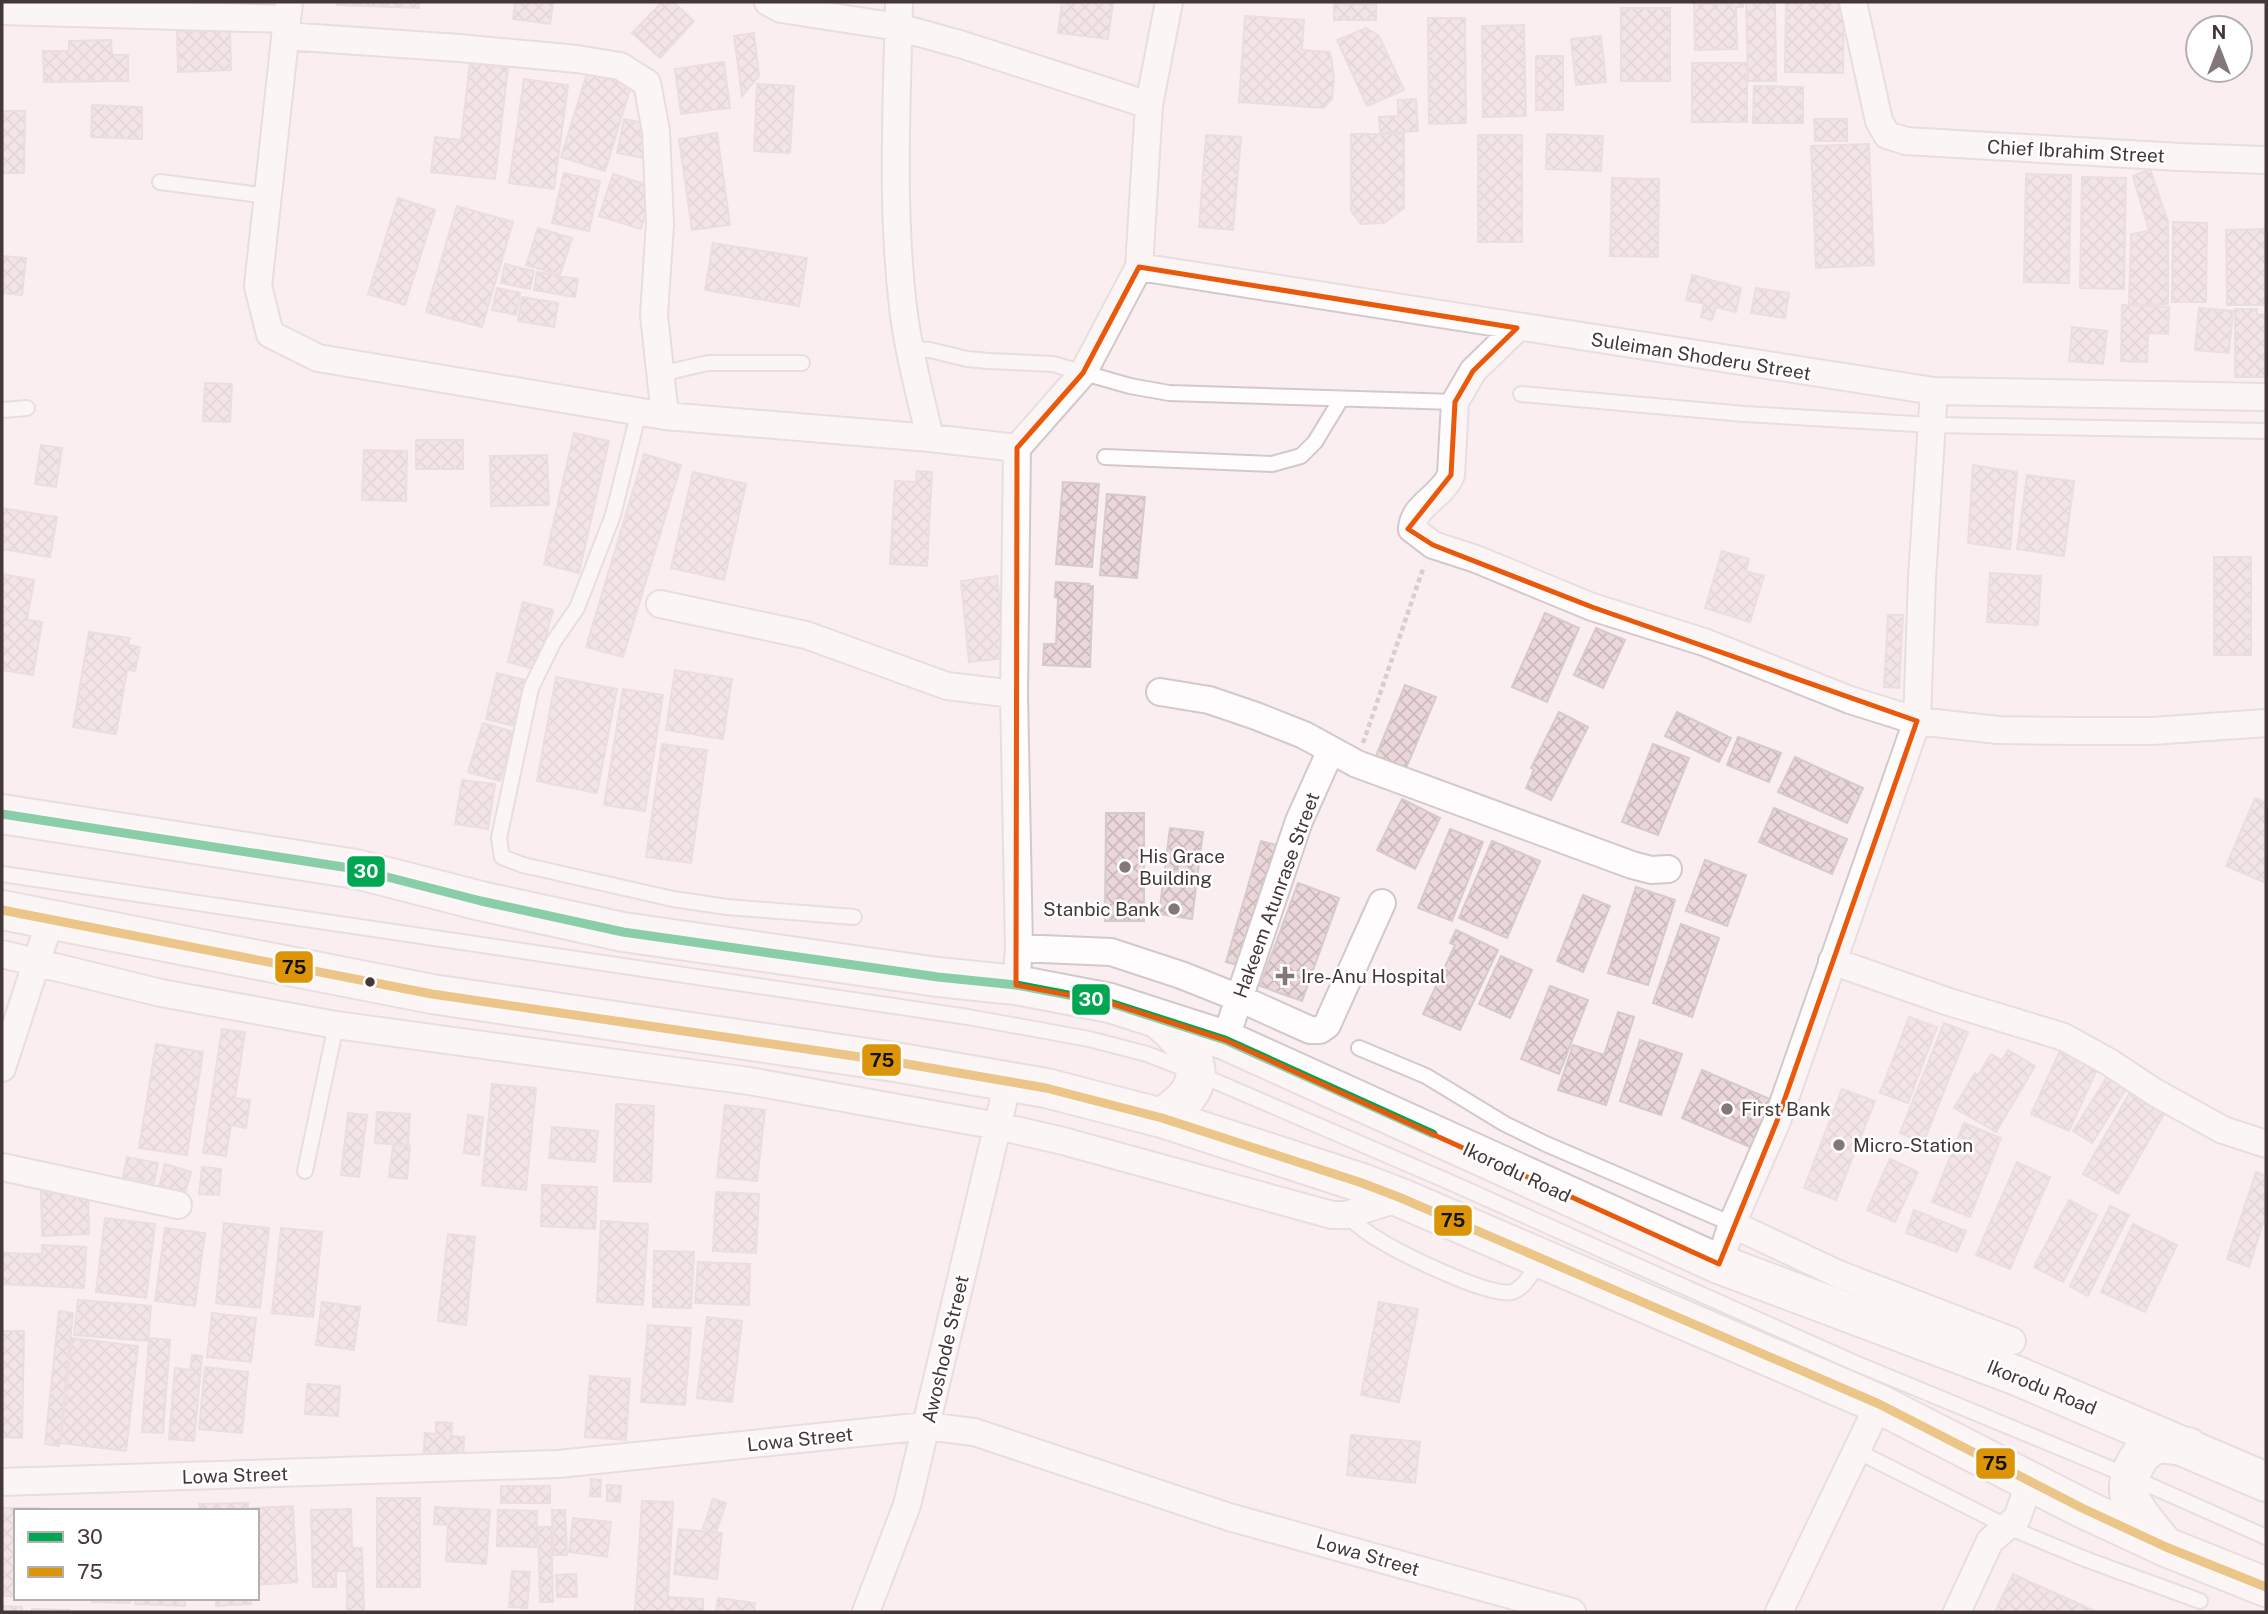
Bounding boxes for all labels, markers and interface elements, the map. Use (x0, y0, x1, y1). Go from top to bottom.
north arrow (2184, 14, 2254, 84)
text: N (2212, 21, 2226, 43)
street label: Chief Ibrahim Street (1987, 135, 2165, 167)
street label: Suleiman Shoderu Street (1589, 328, 1813, 384)
street label: Hakeem Atunrase Street (1228, 789, 1324, 1001)
place label: His Grace Building (1139, 845, 1225, 889)
line badge: 30 (346, 855, 386, 888)
marker: His Grace Building (1117, 859, 1133, 875)
text: 30 (354, 860, 378, 882)
place label: Stanbic Bank (1043, 898, 1160, 920)
marker: Stanbic Bank (1166, 901, 1182, 917)
line badge: 75 (274, 950, 314, 984)
text: 75 (282, 956, 306, 978)
place label: Ire-Anu Hospital (1301, 965, 1446, 987)
marker: Ire-Anu Hospital (1275, 966, 1295, 986)
unlabelled marker (363, 975, 377, 989)
line badge: 30 (1071, 983, 1111, 1016)
text: 30 (1079, 988, 1103, 1010)
line badge: 75 (861, 1043, 902, 1077)
text: 75 (870, 1049, 894, 1071)
place label: First Bank (1741, 1098, 1831, 1120)
marker: First Bank (1719, 1101, 1735, 1117)
place label: Micro-Station (1853, 1134, 1973, 1156)
street label: Ikorodu Road (1460, 1137, 1574, 1207)
marker: Micro-Station (1831, 1137, 1847, 1153)
line badge: 75 (1433, 1204, 1473, 1237)
text: 75 (1441, 1209, 1465, 1231)
street label: Awoshode Street (917, 1273, 973, 1425)
street label: Ikorodu Road (1984, 1355, 2100, 1419)
street label: Lowa Street (746, 1422, 854, 1456)
line badge: 75 (1975, 1447, 2016, 1480)
text: 75 (1983, 1452, 2007, 1474)
street label: Lowa Street (181, 1462, 289, 1488)
legend (14, 1509, 259, 1600)
text: 30 (77, 1524, 103, 1549)
street label: Lowa Street (1314, 1530, 1422, 1580)
text: 75 (77, 1559, 103, 1584)

